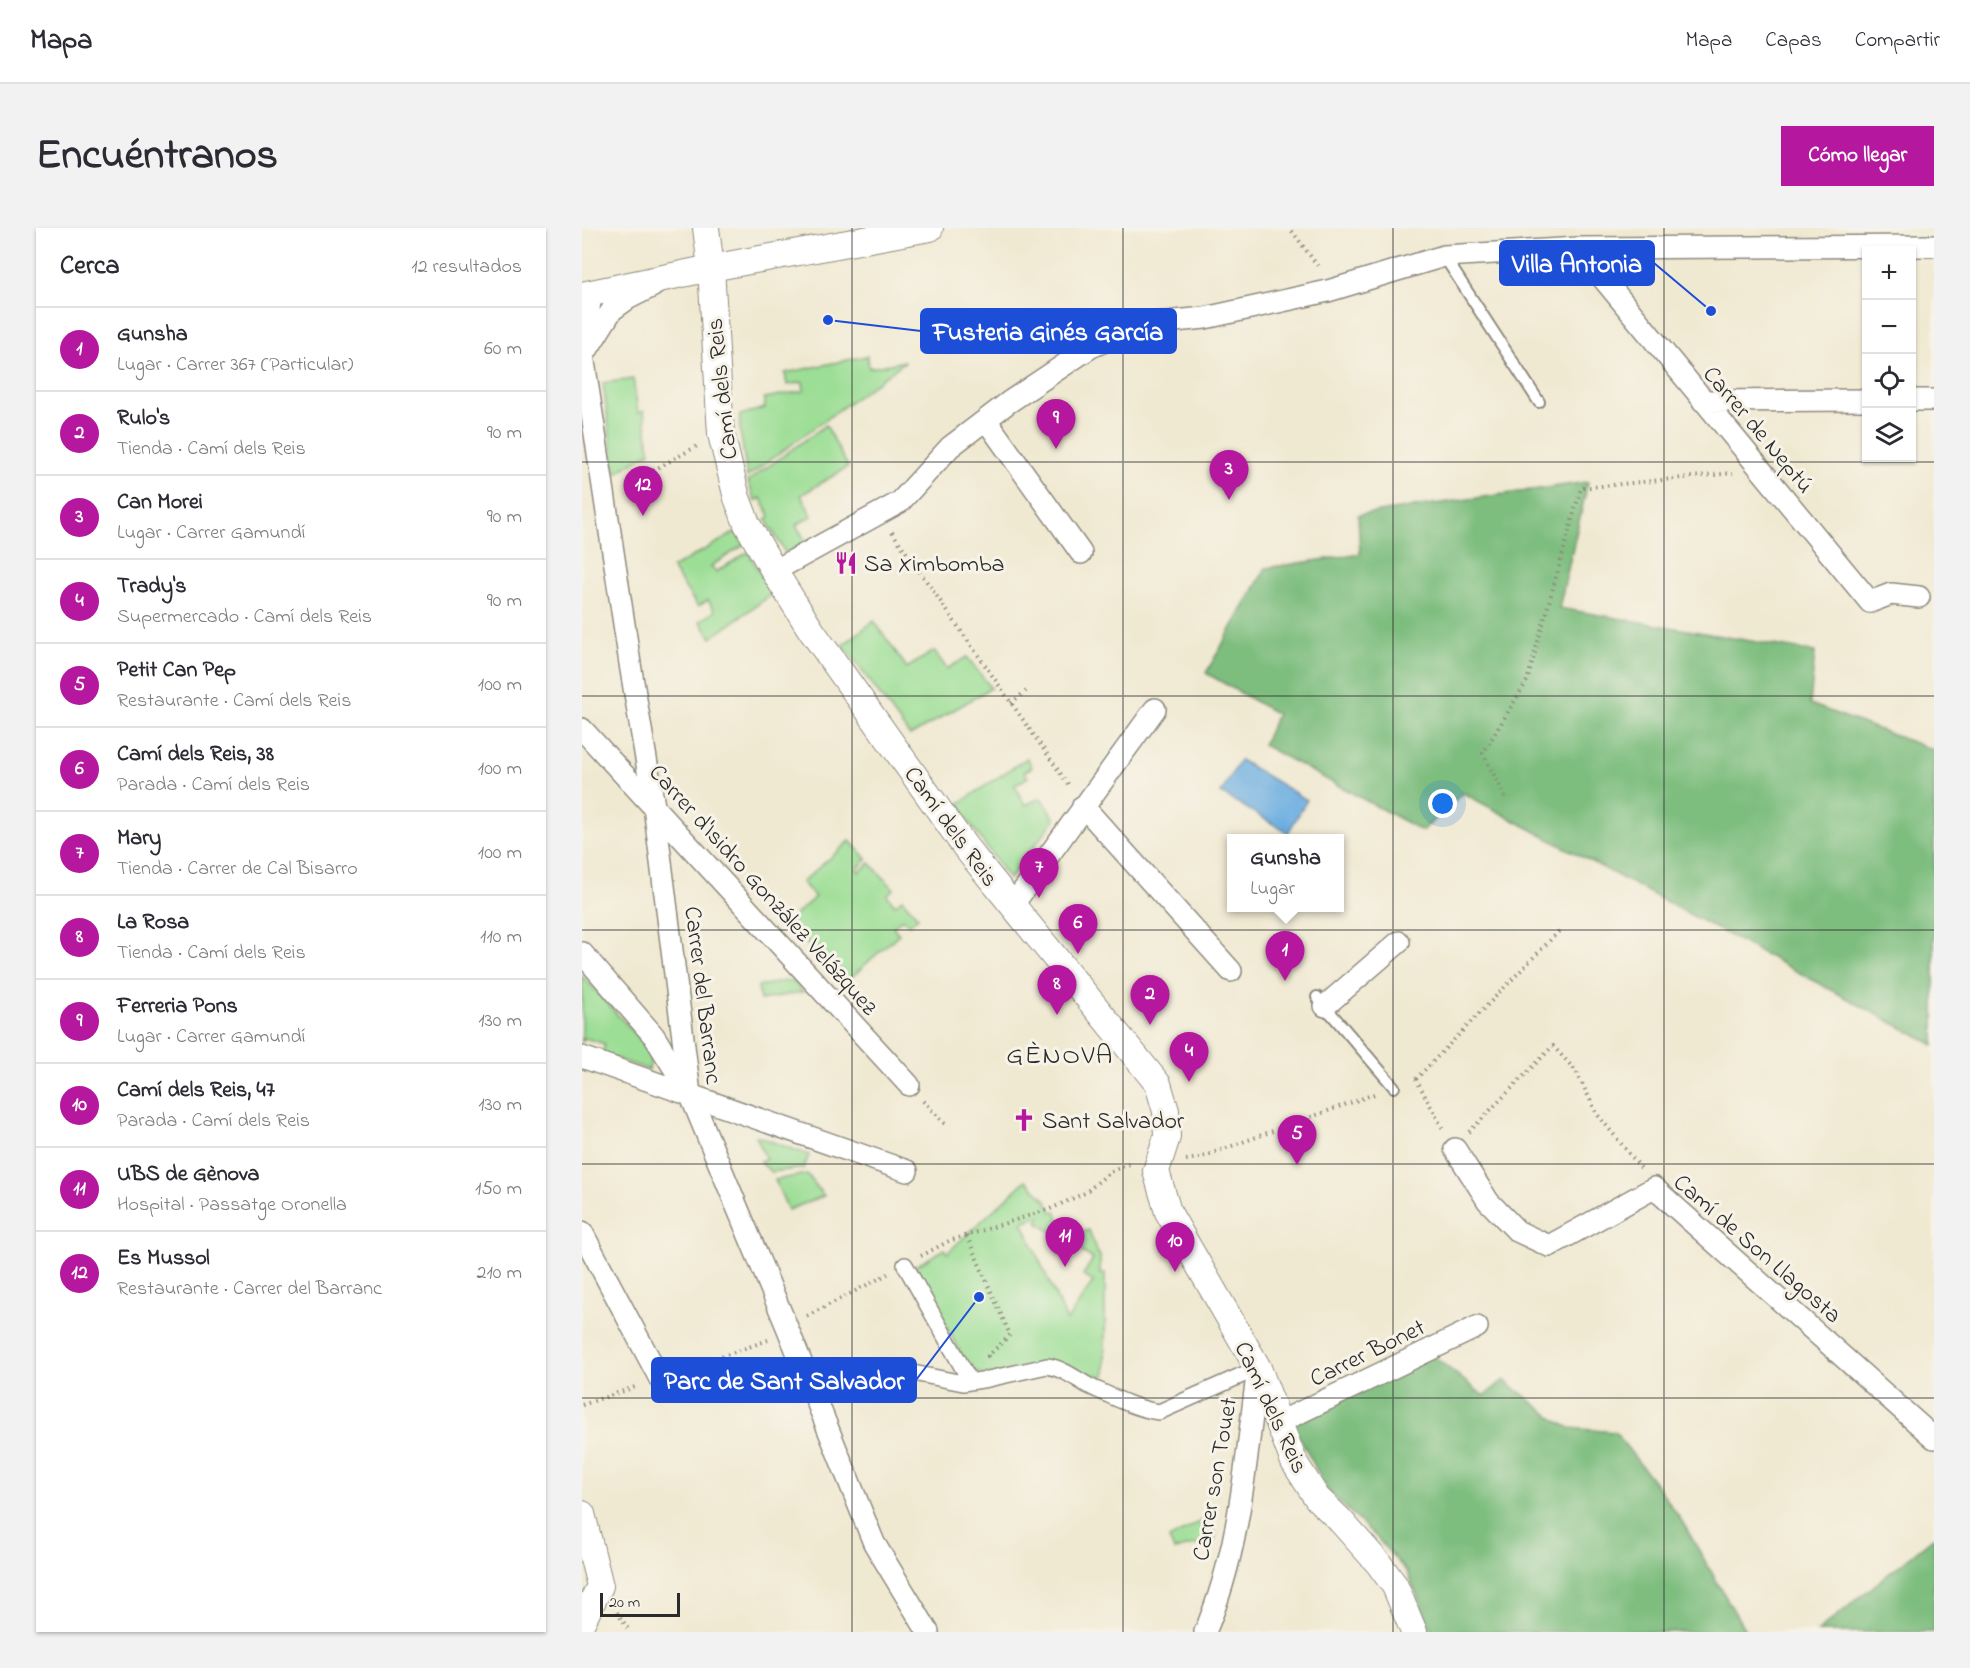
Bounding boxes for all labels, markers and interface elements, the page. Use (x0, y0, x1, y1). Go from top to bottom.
text: Mapa (30, 21, 92, 62)
text: Mapa (1685, 26, 1732, 56)
text: Capas (1765, 26, 1822, 56)
text: Compartir (1855, 26, 1940, 56)
text: Encuéntranos (36, 126, 278, 187)
button: Cómo llegar (1781, 126, 1934, 186)
callout: Villa Antonia (1500, 241, 1654, 285)
map controls (1862, 246, 1916, 462)
button: + (1862, 246, 1916, 300)
text: Villa Antonia (1511, 247, 1642, 285)
text: Cerca (60, 248, 120, 286)
text: 12 resultados (411, 253, 522, 282)
button: − (1862, 300, 1916, 354)
callout: Fusteria Ginés García (921, 309, 1176, 353)
text: Fusteria Ginés García (931, 315, 1163, 353)
street label: Camí dels Reis (699, 316, 748, 461)
text: Gunsha (117, 319, 188, 351)
text: 1 (76, 335, 83, 364)
text: 60 m (484, 335, 522, 364)
text: Lugar · Carrer 367 (Particular) (117, 351, 353, 380)
button: locate (1862, 354, 1916, 408)
street label: Carrer de Neptú (1693, 359, 1821, 502)
pin: 9 (1036, 400, 1076, 449)
text: Rulo's (117, 403, 170, 435)
button: layers (1862, 408, 1916, 462)
text: 2 (75, 419, 84, 448)
text: 90 m (487, 419, 522, 448)
text: Tienda · Camí dels Reis (117, 435, 306, 464)
pin: 3 (1210, 450, 1248, 500)
pin: 12 (624, 466, 662, 516)
text: Can Morei (117, 487, 203, 519)
text: 3 (75, 503, 84, 532)
text: 90 m (487, 503, 522, 532)
text: Lugar · Carrer Gamundí (117, 519, 305, 548)
place label: Sa Ximbomba (864, 548, 1005, 583)
restaurant icon: Sa Ximbomba (833, 550, 859, 576)
text: Trady's (117, 571, 186, 603)
text: 4 (75, 587, 84, 616)
text: 90 m (487, 587, 522, 616)
text: Supermercado · Camí dels Reis (117, 603, 372, 632)
text: Petit Can Pep (117, 655, 236, 687)
text: 5 (74, 671, 85, 700)
text: 100 m (478, 671, 522, 700)
text: Restaurante · Camí dels Reis (117, 687, 351, 716)
text: Camí dels Reis, 38 (117, 739, 274, 771)
text: 6 (75, 755, 84, 784)
text: 100 m (478, 755, 522, 784)
street label: Carrer d'Isidro González Velázquez (639, 757, 885, 1025)
street label: Camí dels Reis (894, 760, 1006, 895)
text: Parada · Camí dels Reis (117, 771, 310, 800)
your location (1428, 789, 1457, 818)
text: Mary (117, 823, 161, 855)
popup (1227, 834, 1344, 912)
text: 7 (75, 839, 84, 868)
text: 100 m (478, 839, 522, 868)
text: Gunsha (1250, 843, 1321, 875)
pin: 7 (1020, 848, 1058, 898)
text: Tienda · Carrer de Cal Bisarro (117, 855, 358, 884)
text: Lugar (1250, 875, 1295, 904)
street label: Carrer del Barranc (673, 904, 730, 1087)
pin: 6 (1058, 904, 1098, 954)
text: La Rosa (117, 907, 189, 939)
text: 8 (76, 923, 83, 952)
text: 110 m (480, 923, 522, 952)
pin: 1 (1266, 932, 1304, 981)
text: Tienda · Camí dels Reis (117, 939, 306, 968)
pin: 8 (1038, 966, 1076, 1015)
pin: 2 (1130, 976, 1170, 1025)
text: Ferreria Pons (117, 991, 238, 1023)
text: 9 (76, 1007, 83, 1036)
text: 130 m (478, 1007, 522, 1036)
text: Lugar · Carrer Gamundí (117, 1023, 305, 1052)
pin: 4 (1170, 1032, 1208, 1082)
district label: GÈNOVA (1006, 1037, 1114, 1076)
text: Camí dels Reis, 47 (117, 1075, 275, 1107)
text: 10 (72, 1091, 87, 1120)
text: 130 m (478, 1091, 522, 1120)
place label: Sant Salvador (1042, 1105, 1185, 1140)
text: Parada · Camí dels Reis (117, 1107, 310, 1136)
church icon: Sant Salvador (1011, 1107, 1037, 1133)
pin: 5 (1278, 1116, 1316, 1165)
text: UBS de Gènova (117, 1159, 259, 1191)
street label: Camí de Son Llagosta (1664, 1167, 1848, 1333)
text: 11 (73, 1175, 86, 1204)
text: 150 m (475, 1175, 522, 1204)
text: Hospital · Passatge Oronella (117, 1191, 347, 1220)
pin: 11 (1046, 1218, 1084, 1267)
pin: 10 (1156, 1222, 1194, 1272)
text: Es Mussol (117, 1243, 210, 1275)
text: 12 (71, 1259, 88, 1288)
text: 210 m (477, 1259, 522, 1288)
text: Restaurante · Carrer del Barranc (117, 1275, 382, 1304)
street label: Carrer Bonet (1304, 1311, 1432, 1397)
street label: Camí dels Reis (1224, 1336, 1316, 1480)
callout: Parc de Sant Salvador (652, 1358, 916, 1402)
text: Parc de Sant Salvador (664, 1364, 905, 1402)
street label: Carrer son Touet (1185, 1395, 1248, 1564)
scale bar (600, 1590, 680, 1618)
text: 20 m (609, 1591, 640, 1615)

